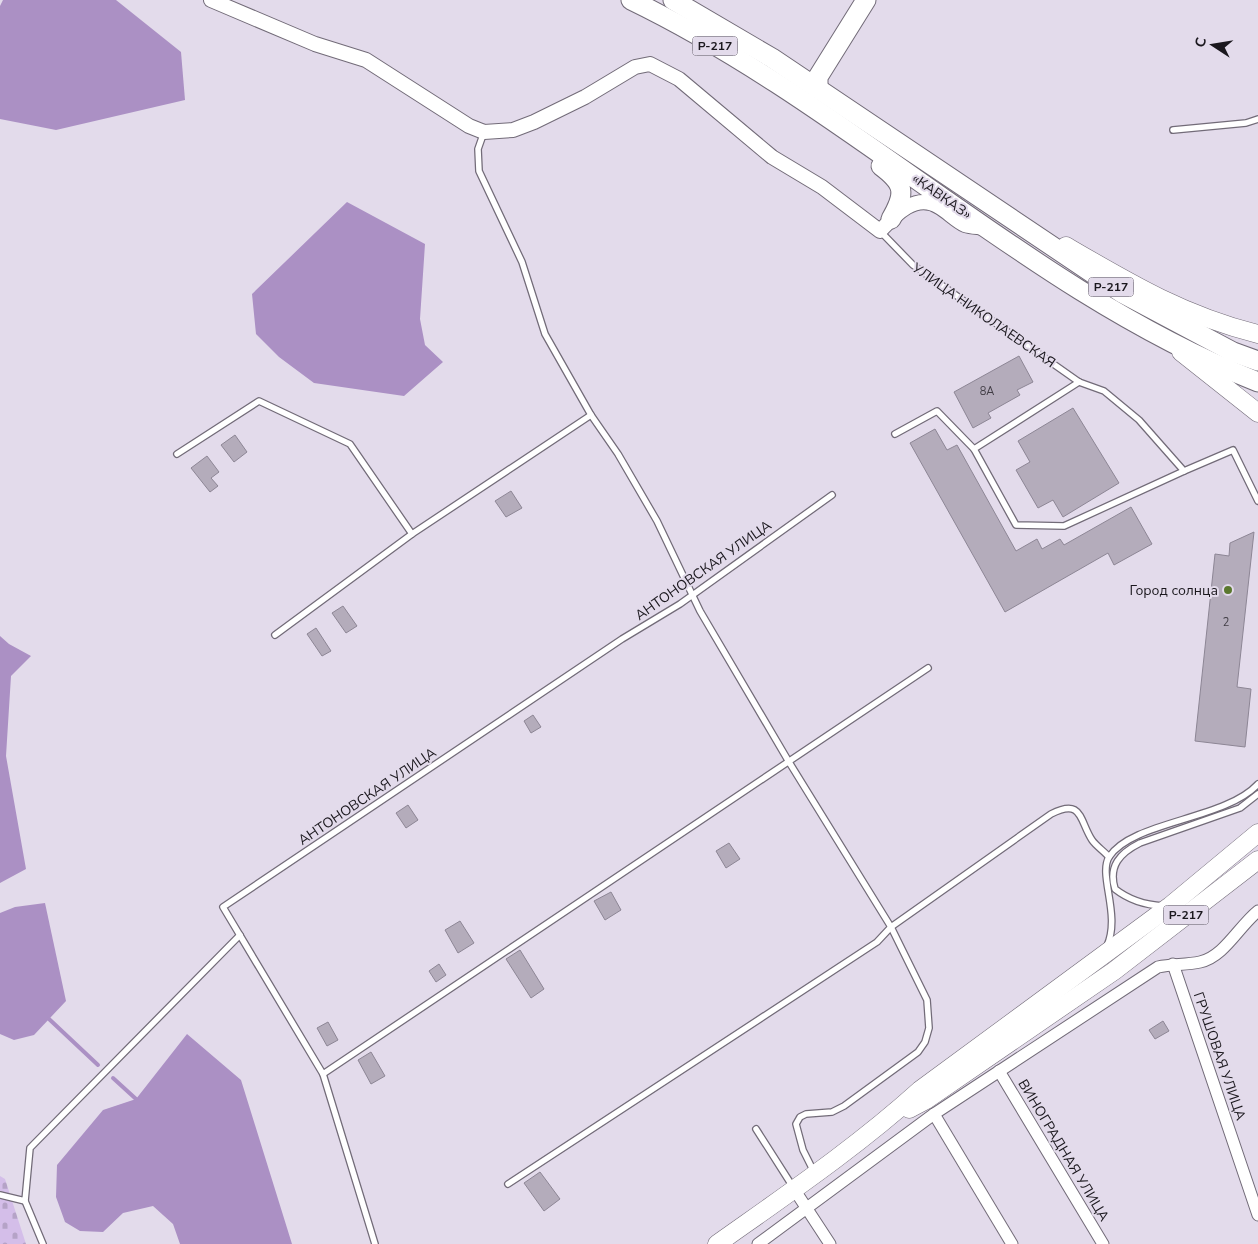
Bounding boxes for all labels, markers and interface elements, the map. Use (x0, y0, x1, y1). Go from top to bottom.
north arrow (1188, 20, 1238, 70)
text: С (1190, 35, 1211, 49)
road number: Р-217 (692, 36, 738, 56)
street label: «КАВКАЗ» (908, 169, 975, 224)
street label: УЛИЦА НИКОЛАЕВСКАЯ (907, 258, 1059, 372)
road number: Р-217 (1088, 278, 1134, 296)
house number: 8А (980, 384, 994, 399)
street label: АНТОНОВСКАЯ УЛИЦА (631, 516, 775, 625)
place label: Город солнца (1129, 581, 1218, 600)
marker: Город солнца (1222, 584, 1234, 596)
house number: 2 (1223, 615, 1229, 630)
street label: АНТОНОВСКАЯ УЛИЦА (295, 743, 440, 850)
road number: Р-217 (1164, 906, 1208, 924)
street label: ГРУШОВАЯ УЛИЦА (1189, 989, 1250, 1123)
street label: ВИНОГРАДНАЯ УЛИЦА (1014, 1076, 1114, 1225)

